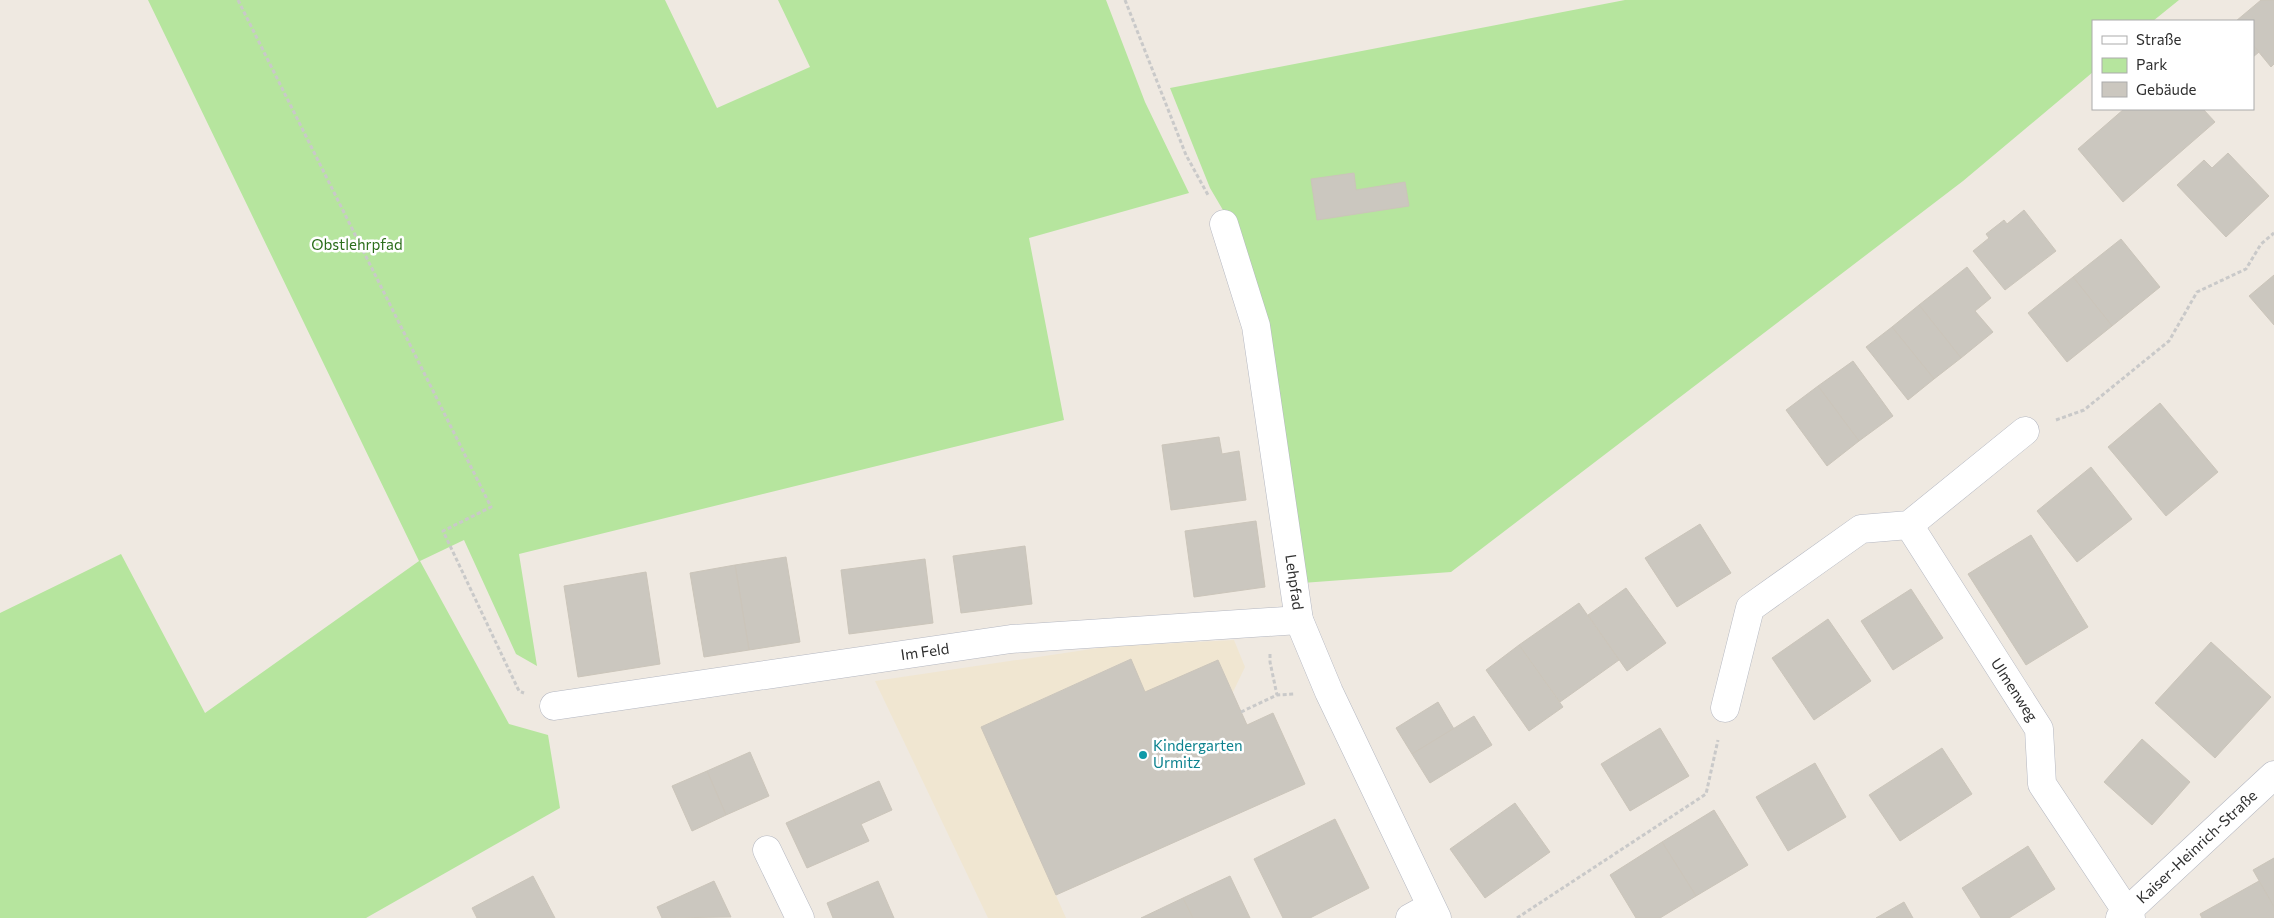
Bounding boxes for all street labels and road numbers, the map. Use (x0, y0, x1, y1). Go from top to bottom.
street label: Lehpfad (1282, 553, 1308, 611)
street label: Im Feld (899, 639, 950, 663)
street label: Ulmenweg (1988, 654, 2042, 725)
street label: Kaiser-Heinrich-Straße (2132, 786, 2260, 907)

